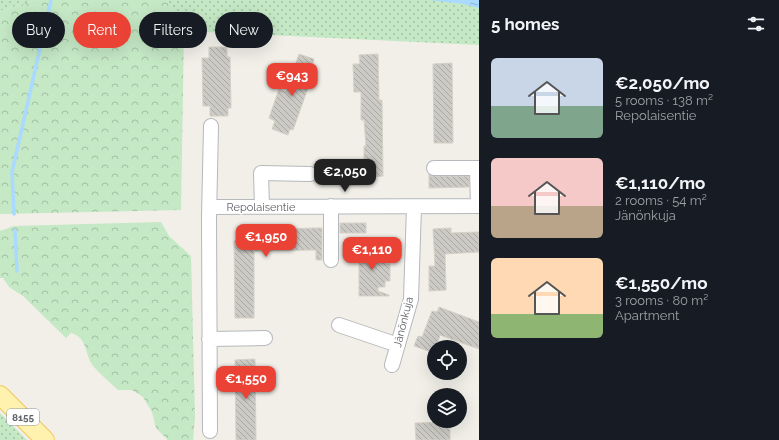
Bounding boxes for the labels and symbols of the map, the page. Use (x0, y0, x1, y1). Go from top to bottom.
pin: €943 (268, 63, 316, 97)
pin: €2,050 (312, 159, 378, 193)
street label: Repolaisentie (227, 201, 296, 214)
pin: €1,950 (233, 224, 299, 258)
pin: €1,110 (339, 237, 405, 271)
street label: Jänönkuja (391, 296, 416, 349)
pin: €1,550 (213, 366, 279, 400)
road number: 8155 (7, 409, 39, 425)

